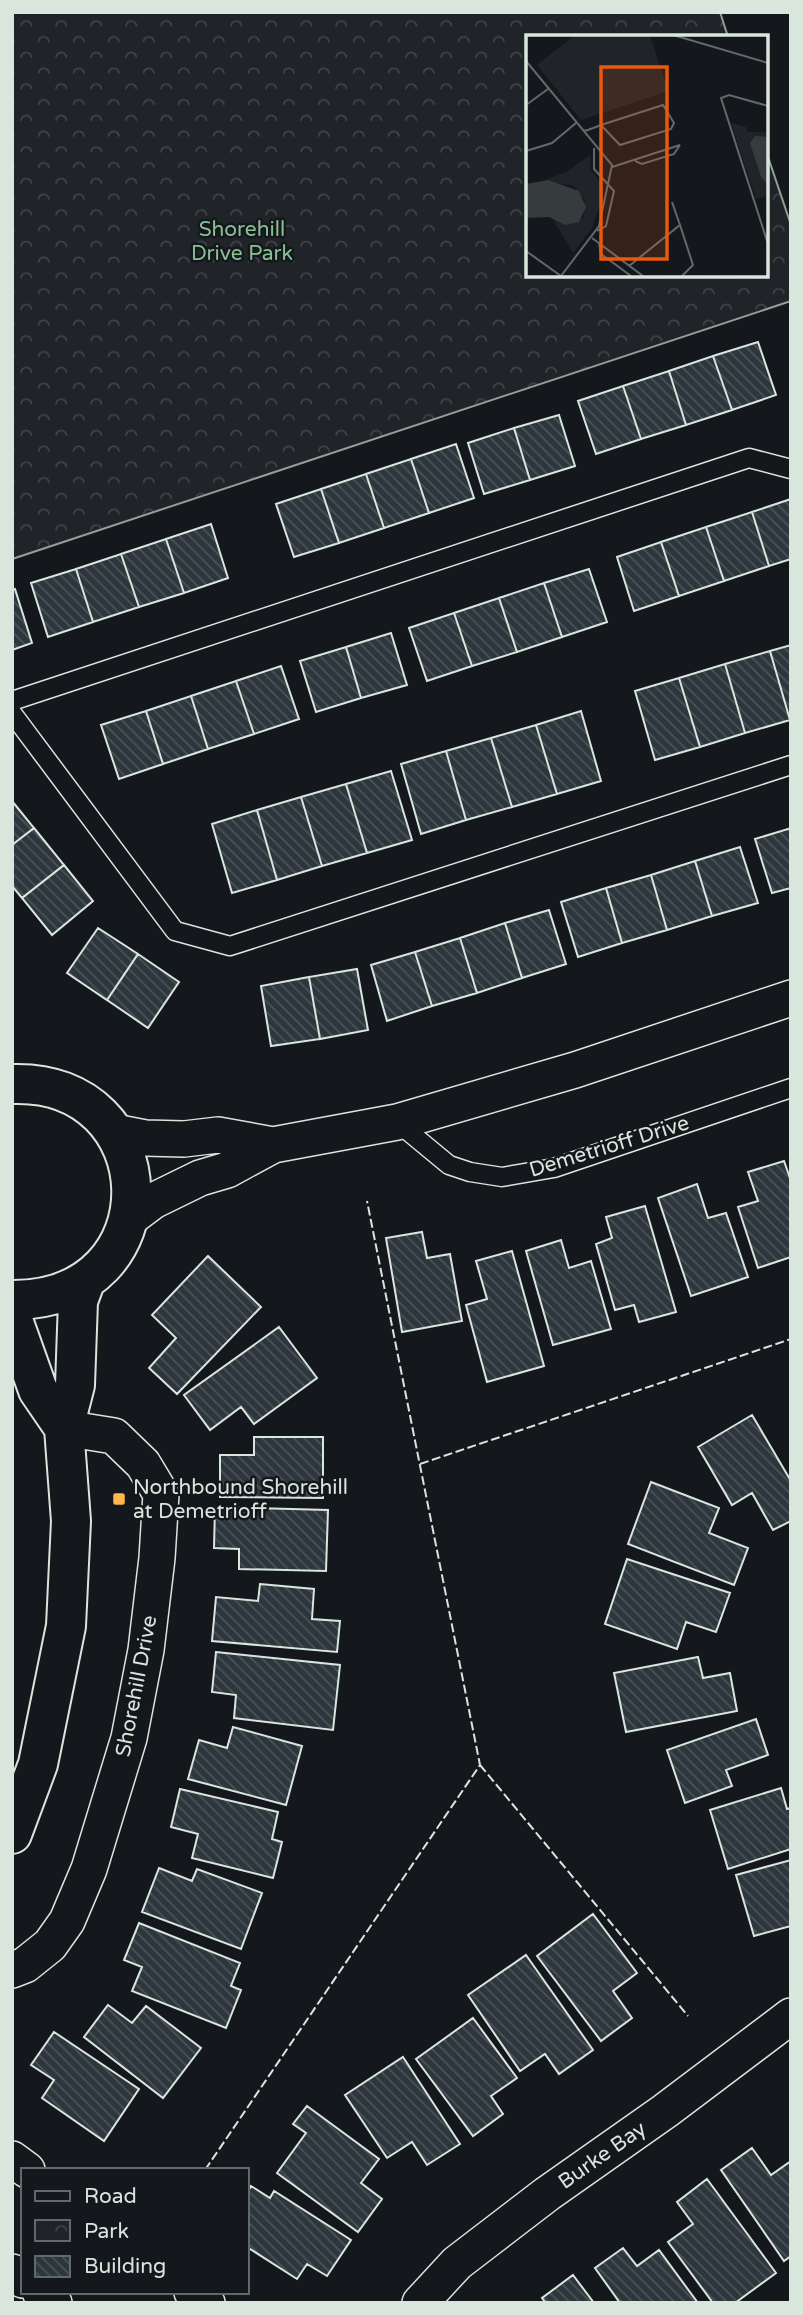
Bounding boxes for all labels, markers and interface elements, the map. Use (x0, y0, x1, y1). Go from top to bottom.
inset map (526, 35, 768, 276)
park label: Shorehill Drive Park (191, 217, 293, 266)
street label: Demetrioff Drive (526, 1110, 692, 1183)
place label: Northbound Shorehill at Demetrioff (133, 1475, 348, 1524)
marker: Northbound Shorehill at Demetrioff (111, 1491, 127, 1507)
street label: Shorehill Drive (111, 1613, 162, 1759)
street label: Burke Bay (554, 2116, 651, 2195)
legend (21, 2168, 248, 2294)
text: Road (84, 2184, 137, 2209)
text: Park (84, 2219, 129, 2244)
text: Building (84, 2254, 166, 2279)

